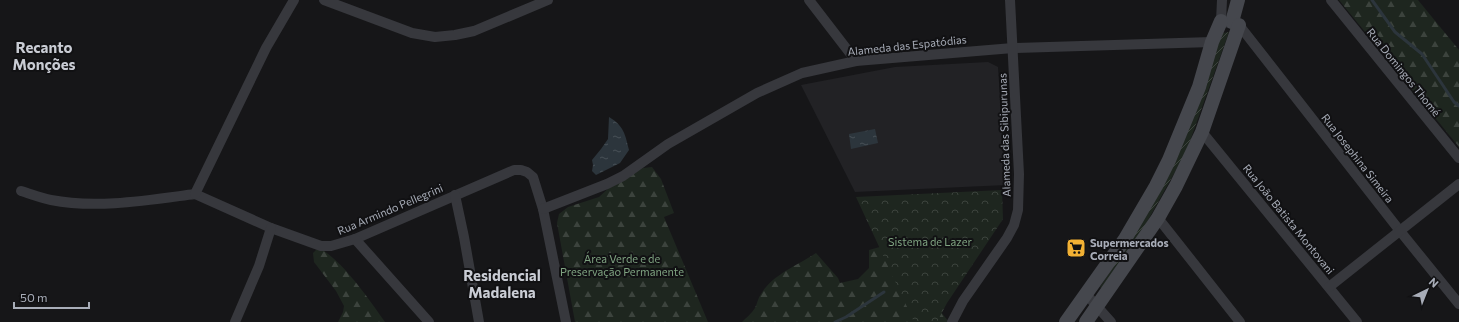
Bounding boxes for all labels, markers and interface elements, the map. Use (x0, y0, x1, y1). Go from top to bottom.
street label: Rua Domingos Thomé (1365, 25, 1444, 119)
street label: Alameda das Espatódias (847, 32, 967, 58)
district label: Recanto Monções (12, 38, 76, 73)
street label: Alameda das Sibipurunas (995, 73, 1013, 197)
street label: Rua Josephina Simeira (1318, 111, 1397, 206)
street label: Rua João Batista Montovani (1240, 161, 1337, 277)
street label: Rua Armindo Pellegrini (335, 181, 445, 237)
park label: Sistema de Lazer (888, 235, 973, 248)
place label: Supermercados Correia (1090, 236, 1169, 262)
supermarket icon: Supermercados Correia (1065, 237, 1087, 259)
park label: Área Verde e de Preservação Permanente (560, 251, 684, 278)
district label: Residencial Madalena (463, 266, 541, 301)
north arrow (1407, 270, 1447, 310)
text: N (1427, 275, 1442, 290)
scale bar (14, 284, 89, 310)
text: 50 m (20, 290, 48, 304)

